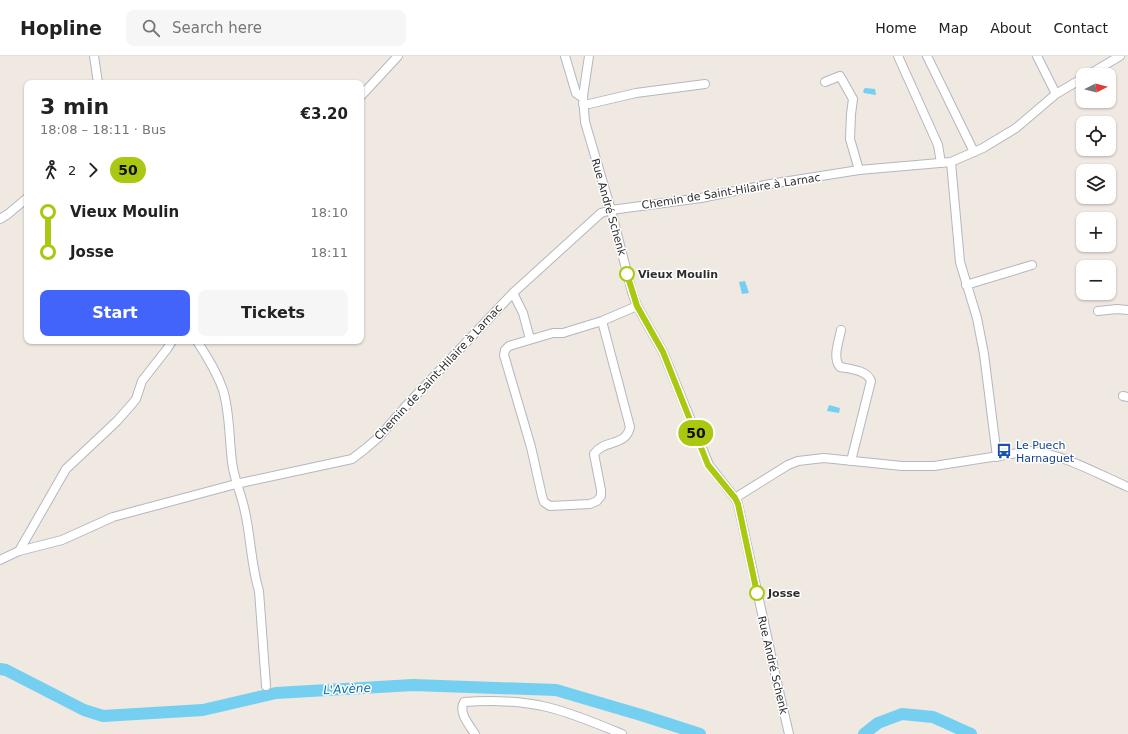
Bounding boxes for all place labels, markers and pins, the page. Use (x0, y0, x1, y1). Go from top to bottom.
marker: Vieux Moulin (619, 266, 635, 282)
place label: Vieux Moulin (638, 268, 718, 281)
place label: Le Puech Harnaguet (1016, 439, 1075, 465)
bus stop icon: Le Puech Harnaguet (995, 442, 1013, 460)
marker: Josse (749, 585, 765, 601)
place label: Josse (767, 587, 800, 600)

